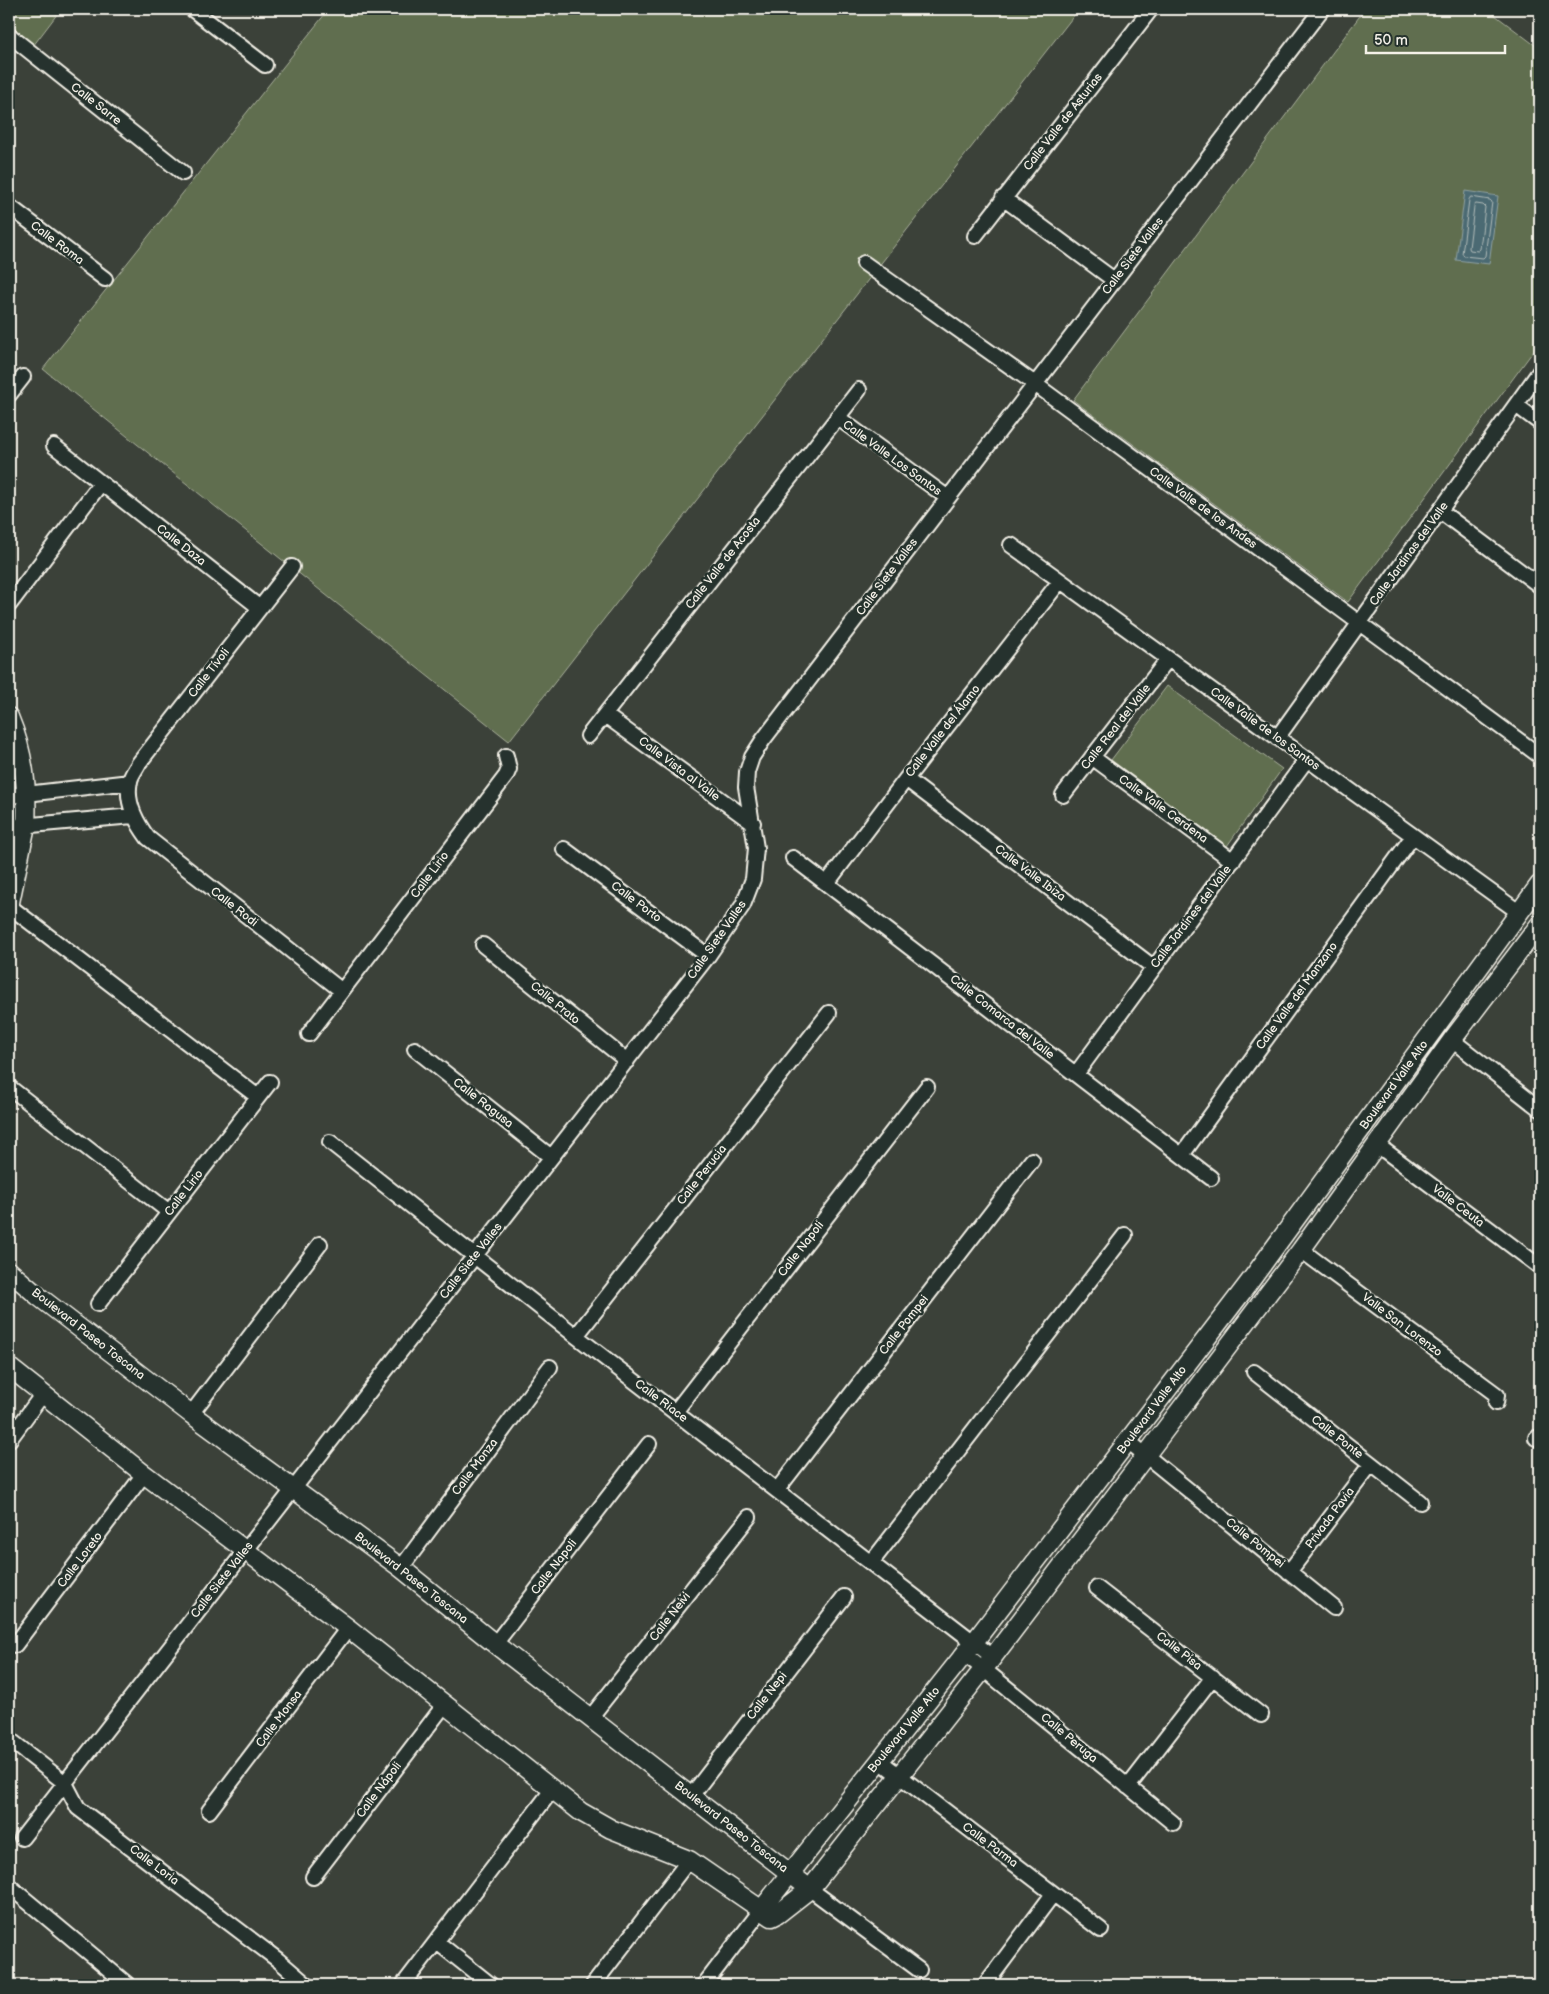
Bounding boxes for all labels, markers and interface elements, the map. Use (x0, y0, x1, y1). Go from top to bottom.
scale bar (1366, 22, 1505, 54)
text: 50 m (1374, 31, 1408, 50)
street label: Calle Valle de Asturias (1020, 70, 1106, 174)
street label: Calle Sarre (68, 80, 124, 128)
street label: Calle Siete Valles (1099, 214, 1167, 298)
street label: Calle Roma (27, 218, 87, 268)
street label: Calle Valle Los Santos (840, 417, 944, 499)
street label: Calle Valle de los Andes (1146, 464, 1260, 552)
street label: Calle Jardinas del Valle (1366, 499, 1452, 609)
street label: Calle Valle de Acosta (682, 514, 764, 612)
street label: Calle Daza (153, 521, 209, 569)
street label: Calle Siete Valles (853, 535, 921, 619)
street label: Calle Tívoli (185, 645, 233, 701)
street label: Calle Valle del Álamo (901, 681, 984, 780)
street label: Calle Real del Valle (1078, 681, 1154, 773)
street label: Calle Valle de los Santos (1207, 684, 1323, 774)
street label: Calle Vista al Valle (635, 733, 723, 805)
street label: Calle Valle Cerdena (1115, 772, 1211, 847)
street label: Calle Valle Ibiza (991, 841, 1069, 905)
street label: Calle Lirio (408, 849, 453, 901)
street label: Calle Jardines del Valle (1147, 862, 1235, 972)
street label: Calle Porto (608, 878, 664, 926)
street label: Calle Rodi (207, 884, 261, 930)
street label: Calle Siete Valles (684, 898, 750, 982)
street label: Calle Valle del Manzano (1253, 939, 1341, 1053)
street label: Calle Comarca del Valle (947, 971, 1057, 1063)
street label: Calle Prato (527, 978, 583, 1028)
street label: Boulevard Valle Alto (1357, 1037, 1431, 1133)
street label: Calle Ragusa (450, 1075, 516, 1131)
street label: Calle Perucia (674, 1142, 730, 1208)
street label: Calle Lirio (161, 1167, 207, 1219)
street label: Valle Ceuta (1429, 1182, 1487, 1231)
street label: Calle Napoli (775, 1218, 827, 1280)
street label: Calle Siete Valles (437, 1220, 506, 1302)
street label: Boulevard Paseo Toscana (28, 1285, 148, 1383)
street label: Valle San Lorenzo (1359, 1290, 1445, 1360)
street label: Calle Pompei (876, 1292, 932, 1358)
street label: Boulevard Valle Alto (1114, 1363, 1190, 1457)
street label: Calle Riace (631, 1376, 691, 1426)
street label: Calle Ponte (1308, 1412, 1366, 1462)
street label: Calle Monza (449, 1435, 501, 1498)
street label: Privada Pavia (1302, 1484, 1358, 1552)
street label: Calle Pompei (1222, 1515, 1288, 1571)
street label: Calle Loreto (54, 1529, 106, 1591)
street label: Boulevard Paseo Toscana (351, 1529, 471, 1627)
street label: Calle Napoli (528, 1536, 580, 1598)
street label: Calle Siete Valles (188, 1539, 257, 1621)
street label: Calle Neivi (646, 1589, 694, 1644)
street label: Calle Pisa (1153, 1628, 1205, 1674)
street label: Calle Nepi (744, 1669, 791, 1723)
street label: Boulevard Valle Alto (865, 1684, 943, 1776)
street label: Calle Monsa (253, 1687, 305, 1751)
street label: Calle Peruga (1037, 1710, 1101, 1766)
street label: Calle Nápoli (353, 1759, 405, 1821)
street label: Boulevard Paseo Toscana (671, 1778, 791, 1876)
street label: Calle Parma (959, 1819, 1021, 1871)
street label: Calle Loria (126, 1841, 182, 1889)

